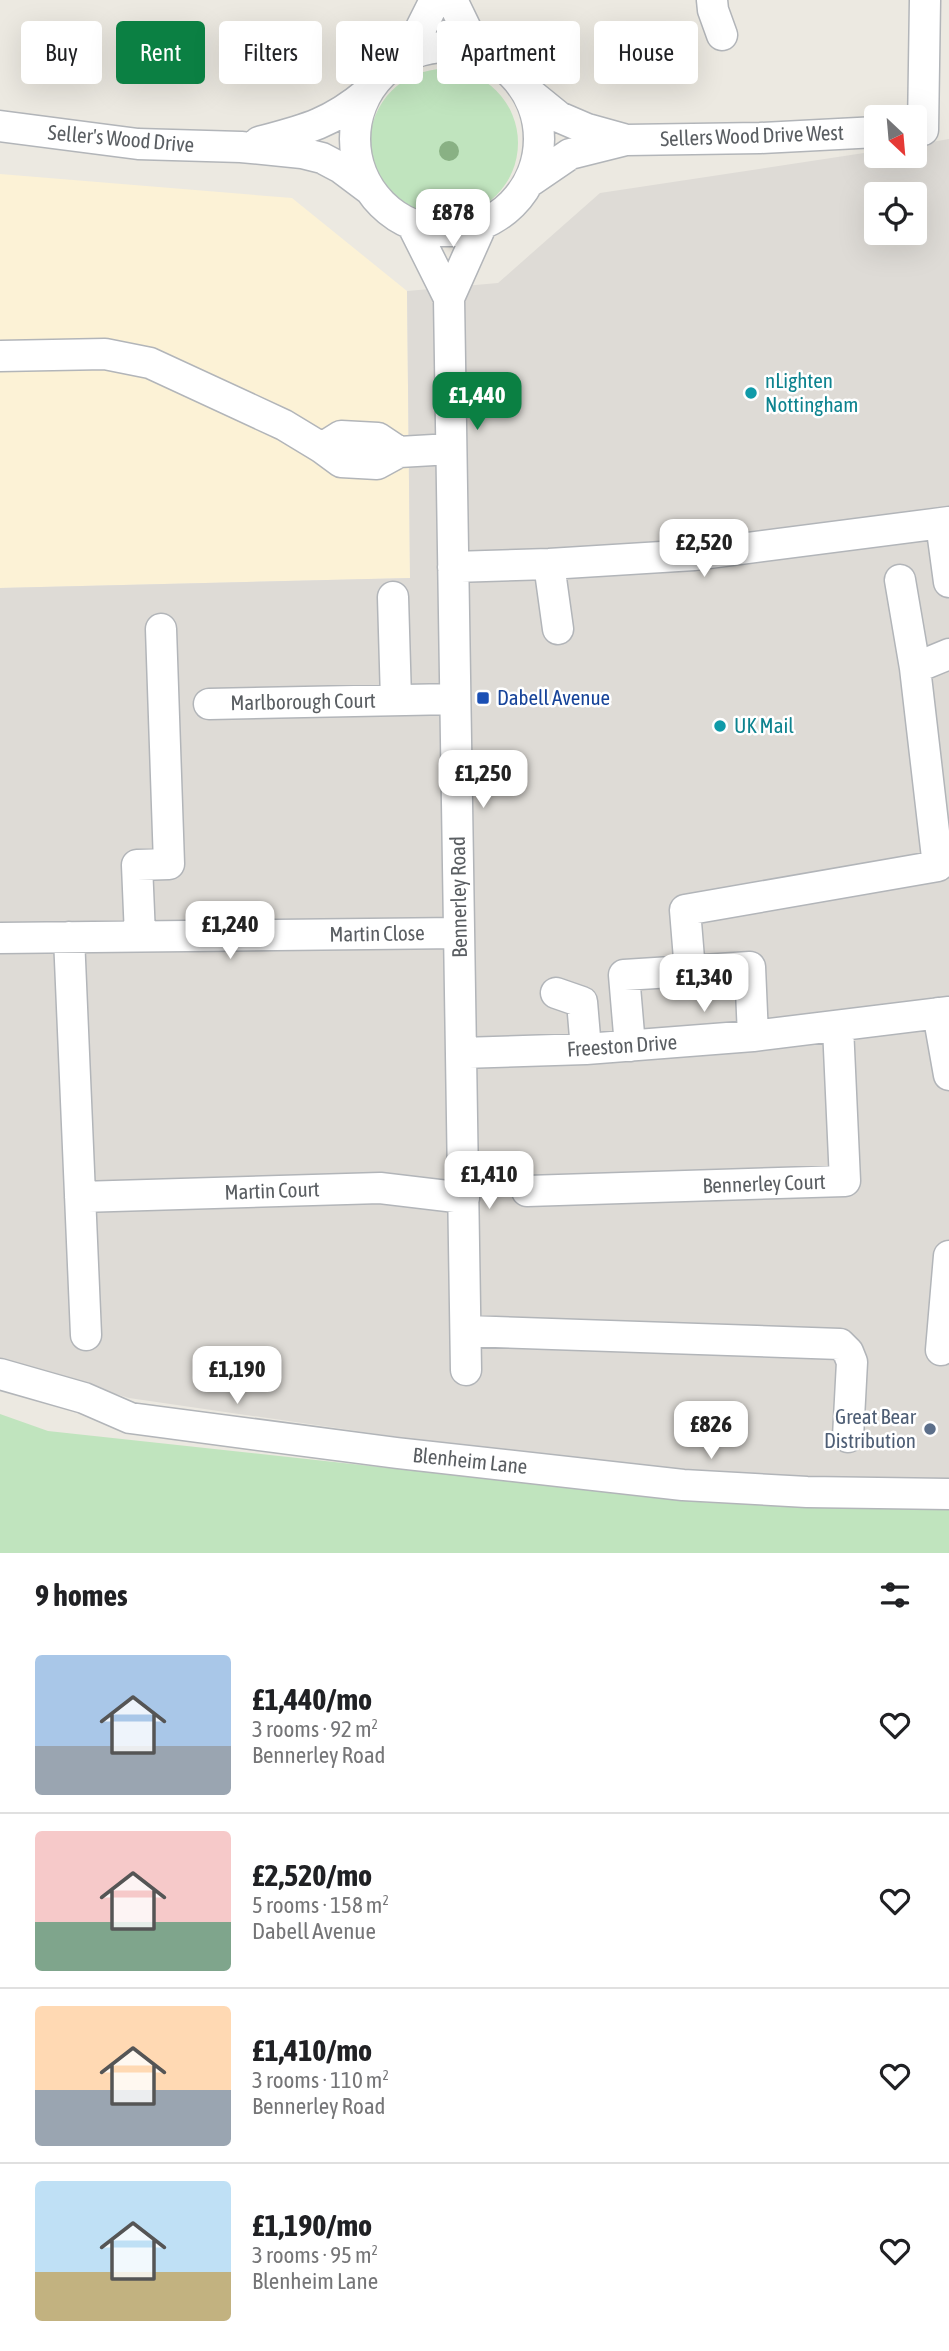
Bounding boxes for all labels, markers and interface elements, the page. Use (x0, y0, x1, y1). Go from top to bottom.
chip: Buy (21, 21, 102, 84)
chip: Rent (116, 21, 205, 84)
chip: Filters (219, 21, 322, 84)
chip: New (336, 21, 423, 84)
chip: Apartment (437, 21, 580, 84)
chip: House (594, 21, 698, 84)
north arrow (864, 105, 928, 168)
map controls (864, 105, 927, 245)
street label: Seller's Wood Drive (47, 120, 195, 156)
street label: Sellers Wood Drive West (660, 120, 844, 150)
button: locate (864, 182, 927, 245)
pin: £878 (412, 190, 494, 249)
text: £878 (432, 199, 474, 225)
place label: nLighten Nottingham (765, 368, 858, 416)
pin: £1,440 (420, 372, 534, 432)
text: £1,440 (449, 382, 506, 408)
marker: nLighten Nottingham (743, 385, 759, 401)
pin: £2,520 (647, 520, 761, 579)
text: £2,520 (676, 529, 733, 555)
place label: Dabell Avenue (497, 685, 610, 709)
street label: Marlborough Court (230, 688, 376, 714)
marker: Dabell Avenue (475, 690, 491, 706)
place label: UK Mail (734, 713, 794, 737)
marker: UK Mail (712, 718, 728, 734)
pin: £1,250 (426, 750, 540, 810)
text: £1,250 (455, 760, 512, 786)
street label: Bennerley Road (445, 836, 471, 958)
pin: £1,240 (173, 902, 287, 961)
text: £1,240 (202, 911, 259, 937)
street label: Martin Close (329, 920, 425, 946)
pin: £1,340 (647, 954, 761, 1014)
text: £1,340 (676, 964, 733, 990)
street label: Freeston Drive (566, 1029, 678, 1061)
pin: £1,410 (432, 1152, 546, 1211)
text: £1,410 (461, 1161, 518, 1187)
street label: Bennerley Court (702, 1169, 826, 1197)
street label: Martin Court (224, 1176, 320, 1204)
pin: £1,190 (180, 1346, 294, 1406)
text: £1,190 (209, 1356, 266, 1382)
pin: £826 (670, 1402, 752, 1461)
place label: Great Bear Distribution (824, 1404, 917, 1452)
text: £826 (690, 1411, 732, 1437)
marker: Great Bear Distribution (922, 1421, 938, 1437)
street label: Blenheim Lane (412, 1442, 529, 1478)
icon: filters (876, 1576, 914, 1614)
text: 9 homes (35, 1578, 128, 1612)
text: £1,440/mo (252, 1682, 372, 1716)
icon: home (91, 1683, 175, 1767)
icon: heart (876, 1706, 914, 1744)
text: 3 rooms · 92 m² (252, 1716, 378, 1742)
text: Bennerley Road (252, 1742, 386, 1768)
text: £2,520/mo (252, 1858, 372, 1892)
icon: home (91, 1859, 175, 1943)
icon: heart (876, 1882, 914, 1920)
text: 5 rooms · 158 m² (252, 1892, 389, 1918)
text: Dabell Avenue (252, 1918, 376, 1944)
text: £1,410/mo (252, 2033, 372, 2067)
icon: home (91, 2034, 175, 2118)
icon: heart (876, 2057, 914, 2095)
text: 3 rooms · 110 m² (252, 2067, 389, 2093)
text: Bennerley Road (252, 2093, 386, 2119)
text: £1,190/mo (252, 2208, 372, 2242)
icon: home (91, 2209, 175, 2293)
icon: heart (876, 2232, 914, 2270)
text: 3 rooms · 95 m² (252, 2242, 378, 2268)
text: Blenheim Lane (252, 2268, 378, 2294)

